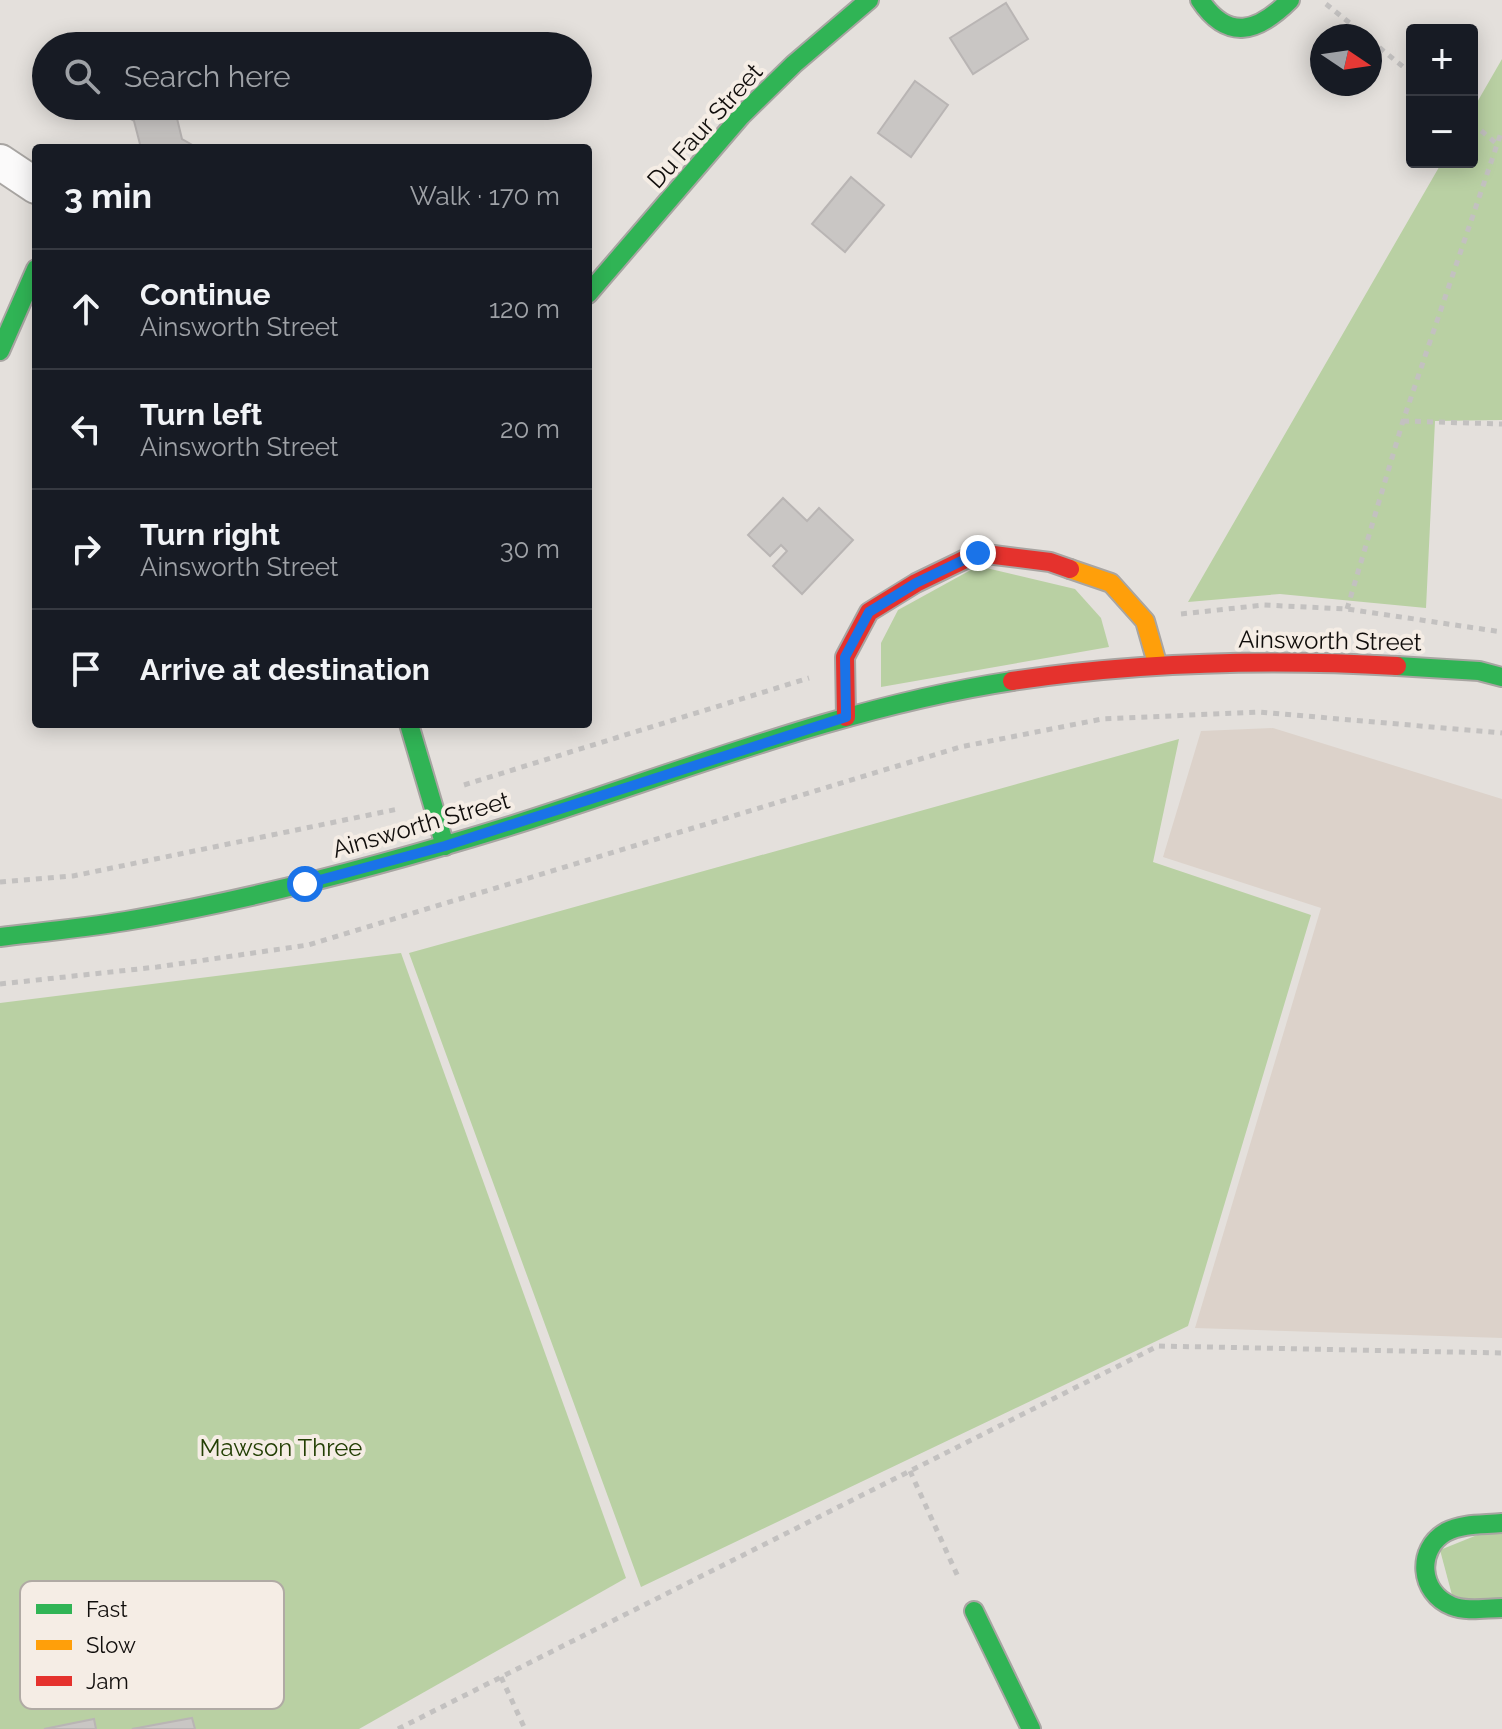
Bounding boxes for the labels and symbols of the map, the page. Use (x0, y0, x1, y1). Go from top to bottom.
north arrow (1310, 24, 1382, 96)
street label: Du Faur Street (641, 57, 768, 194)
route end (960, 535, 996, 571)
street label: Ainsworth Street (1238, 624, 1422, 657)
street label: Ainsworth Street (329, 785, 513, 864)
route start (287, 866, 323, 902)
park label: Mawson Three (200, 1433, 362, 1462)
legend (20, 1581, 284, 1709)
text: Fast (86, 1596, 128, 1622)
text: Slow (86, 1632, 136, 1658)
text: Jam (86, 1668, 129, 1694)

